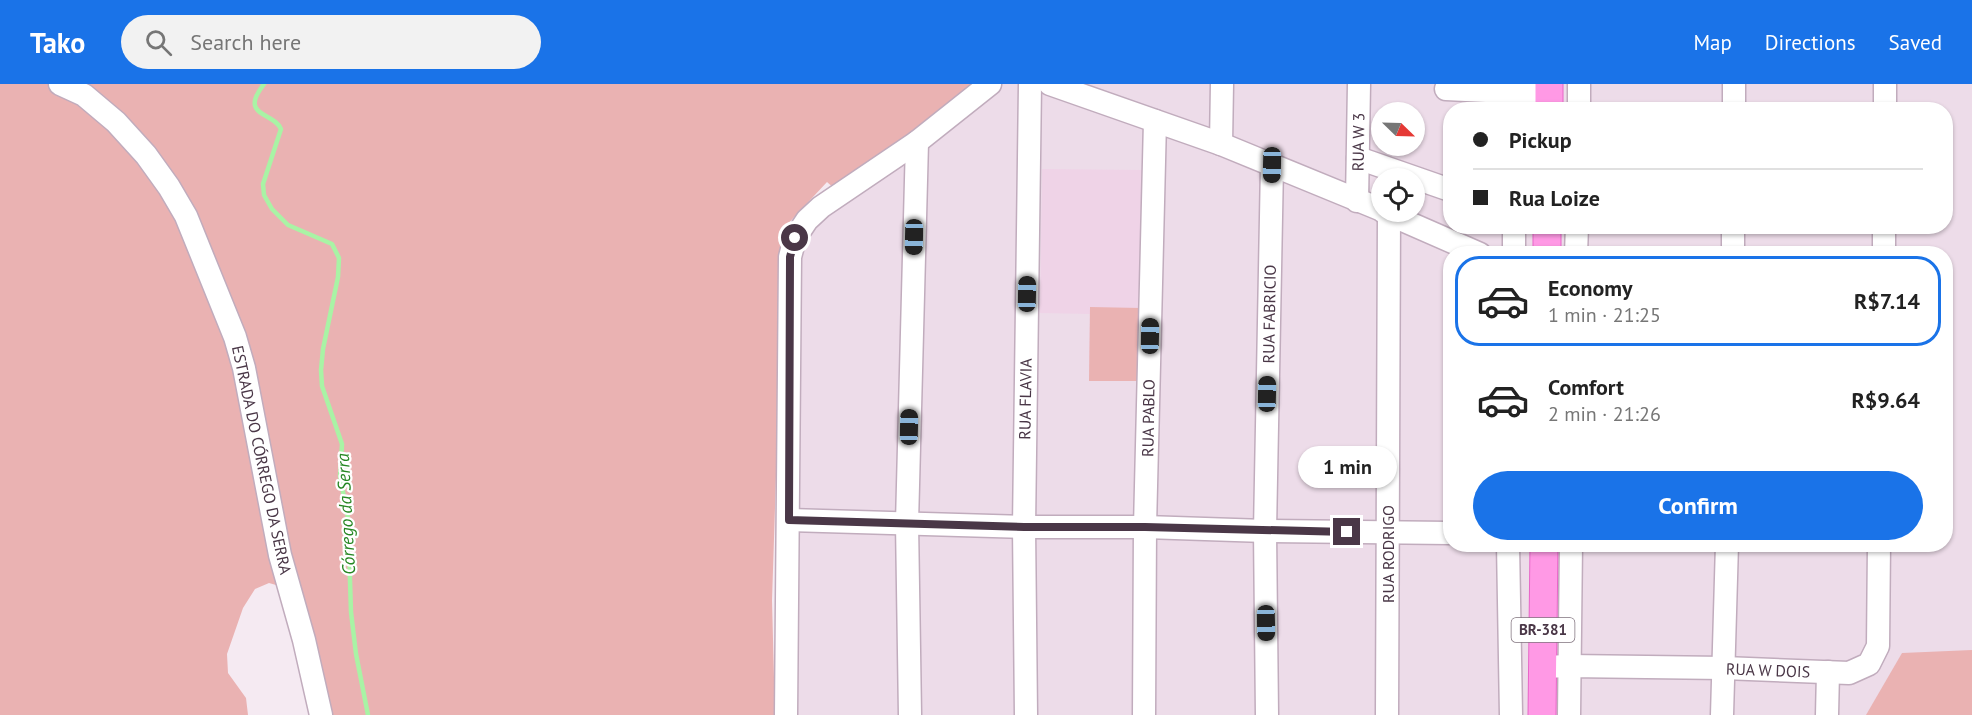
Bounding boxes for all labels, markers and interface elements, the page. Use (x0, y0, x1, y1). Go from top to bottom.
search box (121, 15, 541, 69)
text: Tako (30, 24, 85, 61)
icon: search (142, 26, 175, 59)
text: Search here (190, 28, 301, 56)
text: Map (1693, 29, 1732, 56)
text: Directions (1765, 29, 1856, 56)
text: Saved (1889, 29, 1942, 56)
north arrow (1371, 102, 1425, 156)
map controls (1371, 102, 1425, 222)
street label: RUA W 3 (1347, 113, 1369, 171)
text: Pickup (1509, 126, 1572, 154)
car (1263, 147, 1281, 183)
button: locate (1371, 168, 1425, 222)
text: Rua Loize (1509, 184, 1600, 212)
car (905, 219, 923, 255)
route start (781, 224, 808, 251)
street label: RUA FABRICIO (1258, 264, 1280, 364)
icon: car (1476, 274, 1530, 328)
text: Economy (1548, 274, 1632, 302)
car (1018, 276, 1036, 312)
text: R$7.14 (1854, 287, 1920, 315)
text: 1 min · 21:25 (1548, 302, 1661, 328)
car (1141, 318, 1159, 354)
street label: ESTRADA DO CÓRREGO DA SERRA (228, 344, 296, 577)
street label: RUA FLAVIA (1014, 358, 1036, 440)
icon: car (1476, 373, 1530, 427)
text: Comfort (1548, 373, 1624, 401)
car (1258, 376, 1276, 412)
street label: RUA PABLO (1137, 379, 1159, 457)
text: R$9.64 (1851, 386, 1920, 414)
text: 2 min · 21:26 (1548, 401, 1661, 427)
car (900, 409, 918, 445)
callout: 1 min (1298, 445, 1396, 487)
water label: Córrego da Serra (331, 452, 360, 575)
text: 1 min (1323, 454, 1372, 480)
button: Confirm (1473, 471, 1923, 540)
street label: RUA RODRIGO (1378, 505, 1398, 603)
route end (1333, 518, 1360, 545)
car (1257, 605, 1275, 641)
road number: BR-381 (1512, 618, 1574, 642)
street label: RUA W DOIS (1726, 659, 1810, 681)

